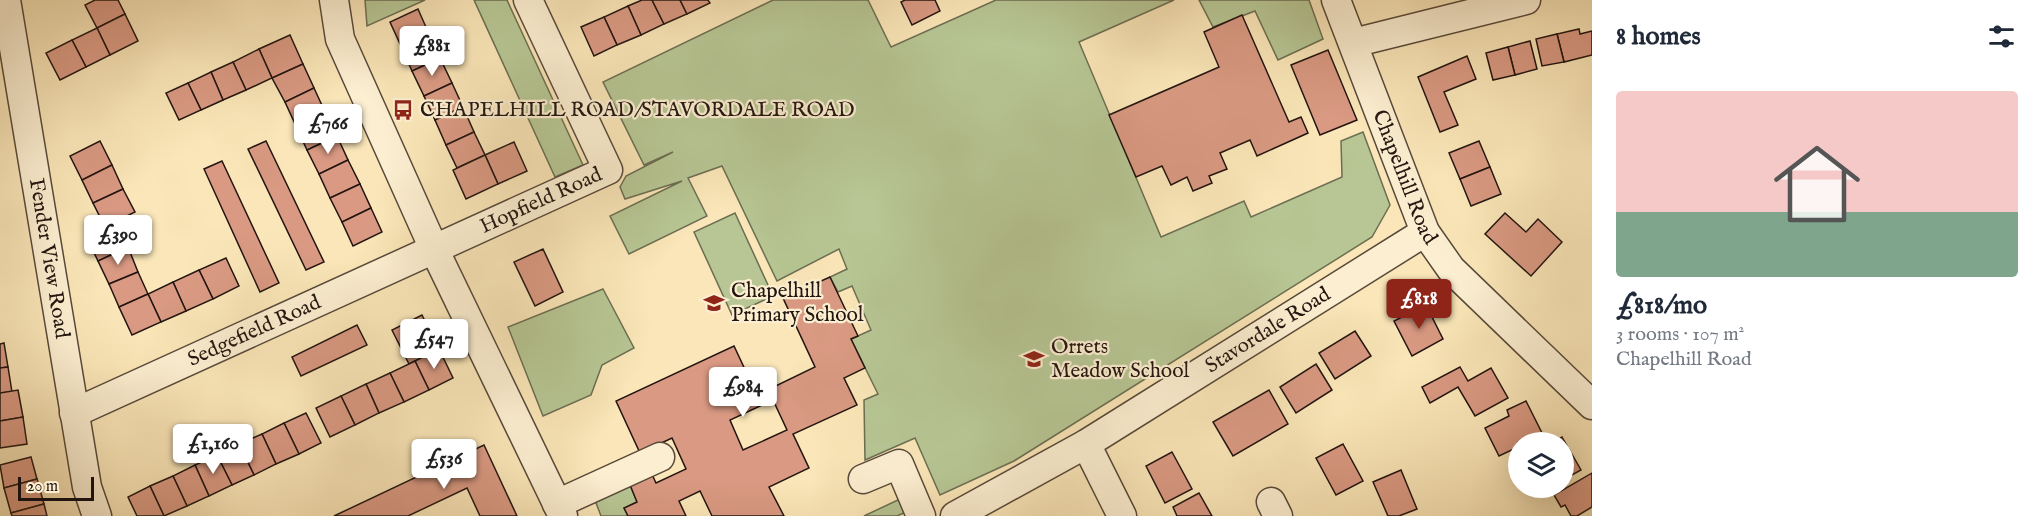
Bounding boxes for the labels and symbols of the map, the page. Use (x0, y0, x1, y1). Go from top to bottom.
pin: £881 (396, 26, 468, 77)
place label: CHAPELHILL ROAD/STAVORDALE ROAD (420, 97, 855, 124)
bus stop icon: CHAPELHILL ROAD/STAVORDALE ROAD (391, 98, 415, 122)
pin: £766 (292, 104, 364, 155)
street label: Chapelhill Road (1366, 106, 1444, 251)
street label: Hopfield Road (476, 161, 607, 240)
street label: Fender View Road (22, 176, 76, 341)
pin: £390 (82, 215, 154, 266)
place label: Chapelhill Primary School (731, 278, 864, 329)
pin: £818 (1383, 279, 1455, 330)
street label: Stavordale Road (1200, 281, 1336, 380)
street label: Sedgefield Road (183, 289, 326, 373)
school or university icon: Chapelhill Primary School (702, 291, 726, 315)
pin: £547 (398, 319, 470, 370)
place label: Orrets Meadow School (1051, 334, 1189, 385)
school or university icon: Orrets Meadow School (1022, 347, 1046, 371)
pin: £984 (707, 367, 779, 418)
pin: £1,160 (164, 424, 262, 475)
pin: £536 (408, 439, 480, 490)
scale bar (18, 474, 94, 502)

